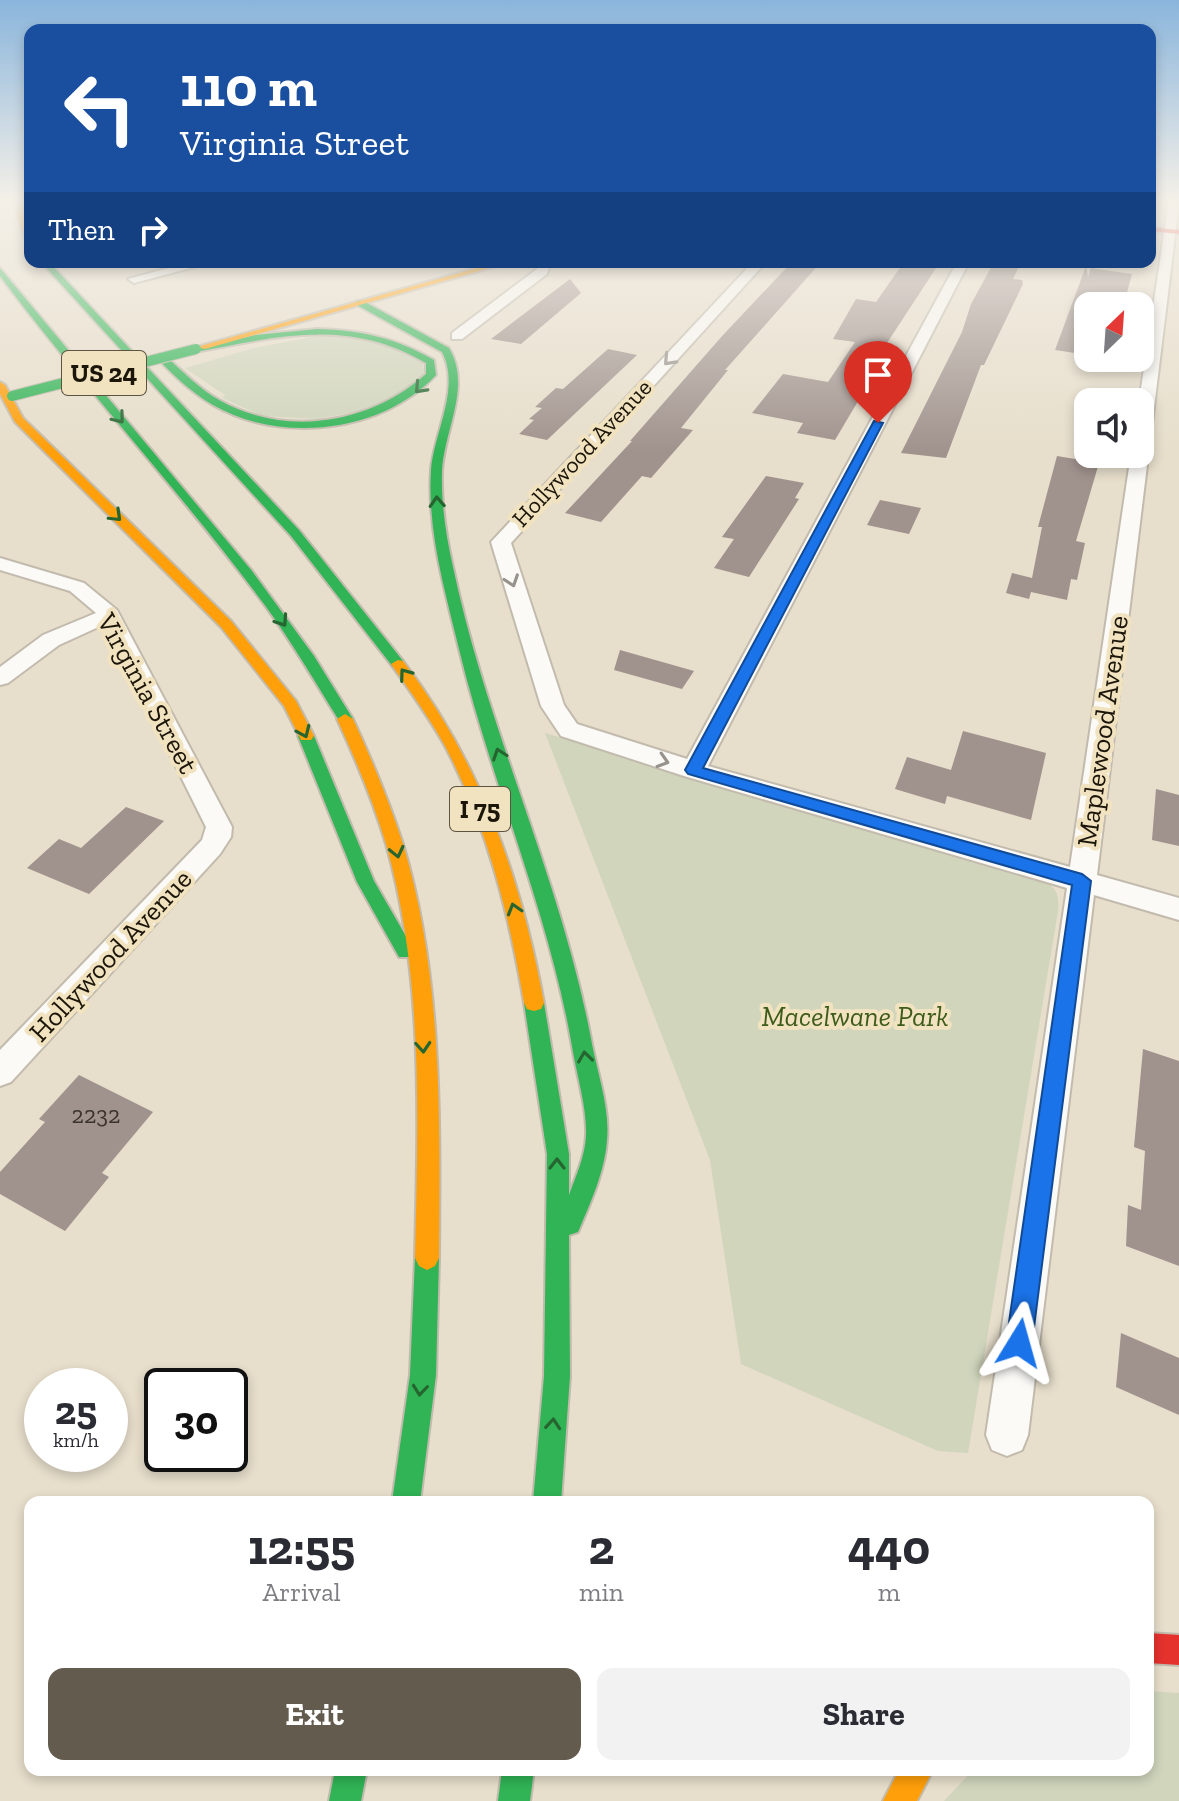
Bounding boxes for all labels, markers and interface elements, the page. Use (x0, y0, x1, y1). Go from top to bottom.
text: 110 m (180, 53, 317, 120)
icon: left (48, 56, 152, 160)
text: Virginia Street (180, 121, 409, 164)
icon: right (131, 208, 175, 252)
text: Then (48, 212, 115, 248)
north arrow (1074, 292, 1154, 372)
map controls (1074, 292, 1154, 468)
pin (844, 341, 912, 423)
road number: US 24 (62, 351, 146, 395)
one-way arrow (663, 351, 678, 365)
icon: arrive (856, 353, 900, 397)
street label: Hollywood Avenue (506, 373, 657, 532)
one-way arrow (416, 378, 430, 393)
button: sound (1074, 388, 1154, 468)
one-way arrow (109, 409, 124, 423)
one-way arrow (429, 495, 446, 508)
one-way arrow (107, 506, 121, 521)
one-way arrow (502, 573, 518, 587)
street label: Virginia Street (90, 607, 205, 780)
one-way arrow (272, 612, 287, 626)
street label: Maplewood Avenue (1070, 613, 1135, 849)
one-way arrow (401, 669, 415, 683)
one-way arrow (294, 723, 310, 738)
one-way arrow (493, 747, 509, 761)
one-way arrow (656, 752, 670, 768)
road number: I 75 (450, 787, 510, 831)
one-way arrow (387, 845, 404, 859)
street label: Hollywood Avenue (22, 862, 199, 1048)
one-way arrow (508, 902, 524, 916)
park label: Macelwane Park (761, 1000, 949, 1033)
one-way arrow (414, 1041, 431, 1054)
one-way arrow (577, 1050, 594, 1064)
house number: 2232 (72, 1100, 120, 1129)
one-way arrow (548, 1157, 566, 1170)
position arrow (977, 1301, 1061, 1385)
speed limit sign: 30 (144, 1368, 248, 1472)
one-way arrow (411, 1384, 428, 1397)
text: 25 (55, 1386, 97, 1434)
one-way arrow (544, 1417, 561, 1430)
text: km/h (53, 1428, 99, 1452)
text: 12:55 (248, 1519, 355, 1576)
text: 2 (589, 1519, 614, 1576)
text: 440 (848, 1519, 930, 1576)
text: Arrival (262, 1576, 341, 1608)
text: min (579, 1576, 624, 1608)
text: m (878, 1576, 900, 1608)
button: Exit (48, 1668, 581, 1760)
button: Share (597, 1668, 1130, 1760)

